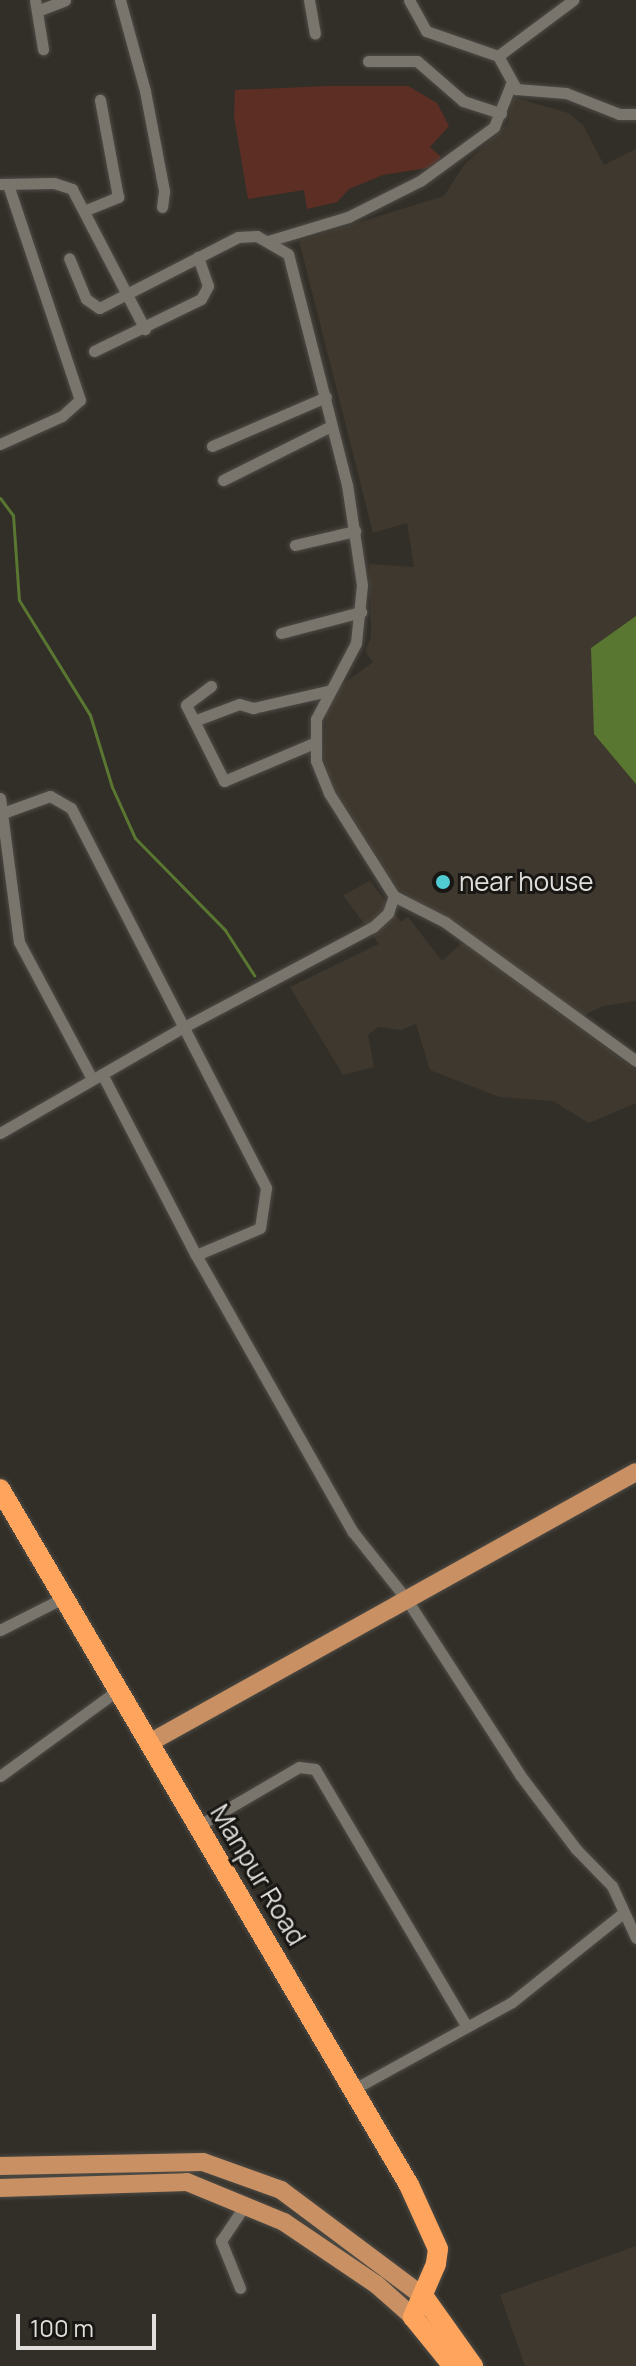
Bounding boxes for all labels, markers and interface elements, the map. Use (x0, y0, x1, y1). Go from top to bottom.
place label: near house (459, 866, 593, 898)
marker: near house (434, 873, 452, 891)
street label: Manpur Road (204, 1799, 312, 1951)
scale bar (20, 2298, 160, 2348)
text: 100 m (30, 2311, 94, 2344)

